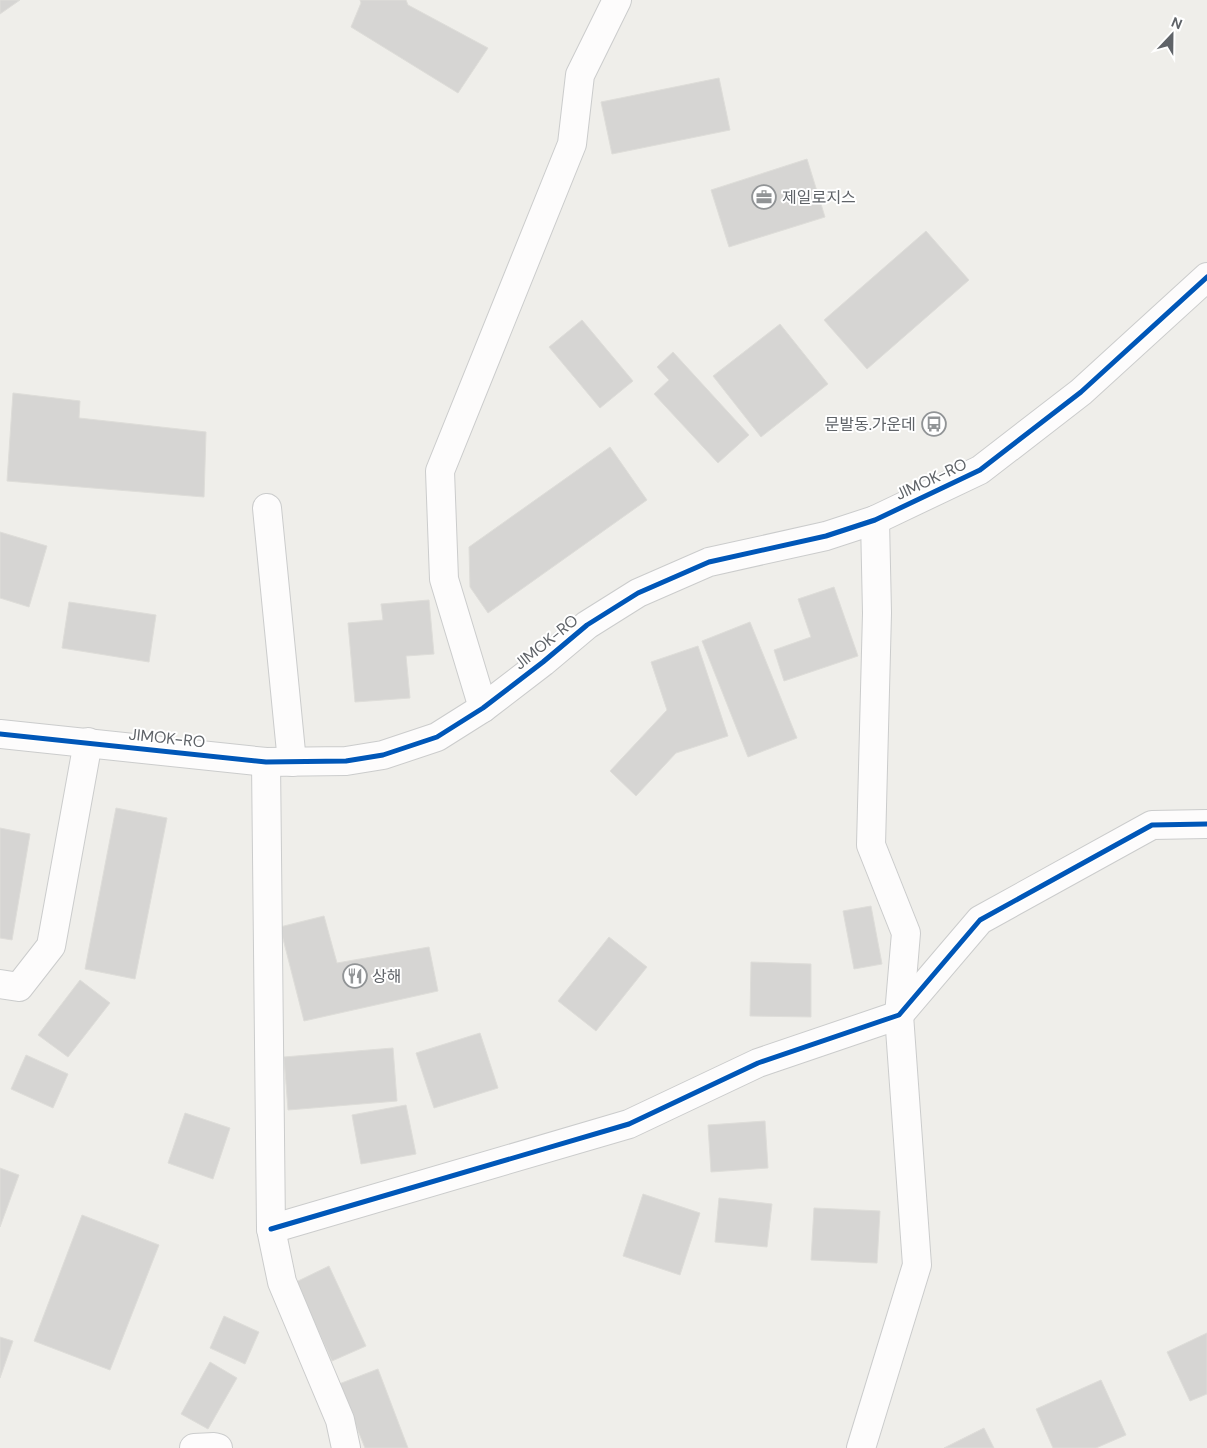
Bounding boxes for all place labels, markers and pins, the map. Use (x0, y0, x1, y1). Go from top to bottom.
office icon: 제일로지스 (751, 184, 777, 210)
place label: 제일로지스 (782, 187, 856, 208)
bus stop icon: 문발동.가운데 (921, 411, 947, 437)
place label: 문발동.가운데 (825, 414, 916, 435)
restaurant icon: 상해 (342, 963, 368, 989)
place label: 상해 (372, 966, 401, 987)

